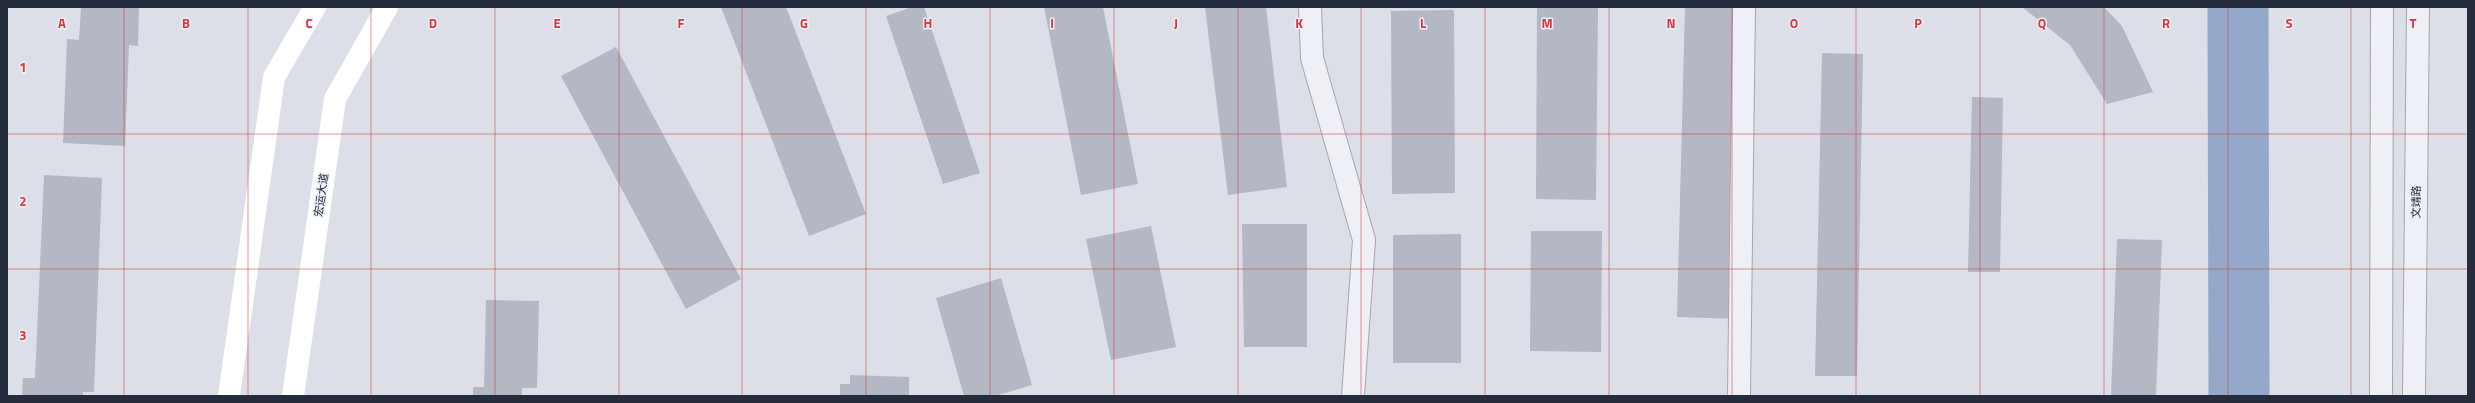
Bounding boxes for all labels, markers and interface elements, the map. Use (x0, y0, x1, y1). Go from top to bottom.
text: A (58, 13, 66, 33)
text: B (182, 13, 190, 33)
text: C (305, 13, 313, 33)
text: D (429, 13, 437, 33)
text: E (553, 13, 561, 33)
text: F (678, 13, 685, 33)
text: G (800, 13, 808, 33)
text: H (924, 13, 932, 33)
text: I (1050, 13, 1054, 33)
text: J (1174, 13, 1178, 33)
text: K (1295, 13, 1303, 33)
text: L (1420, 13, 1426, 33)
text: M (1541, 13, 1553, 33)
text: N (1666, 13, 1676, 33)
text: O (1790, 13, 1798, 33)
text: P (1914, 13, 1922, 33)
text: Q (2038, 13, 2046, 33)
text: R (2162, 13, 2170, 33)
text: S (2285, 13, 2293, 33)
text: T (2410, 13, 2417, 33)
text: 1 (19, 57, 27, 77)
street label: 宏运大道 (310, 172, 332, 218)
street label: 文靖路 (2408, 185, 2424, 219)
text: 2 (19, 191, 27, 211)
text: 3 (19, 325, 27, 345)

